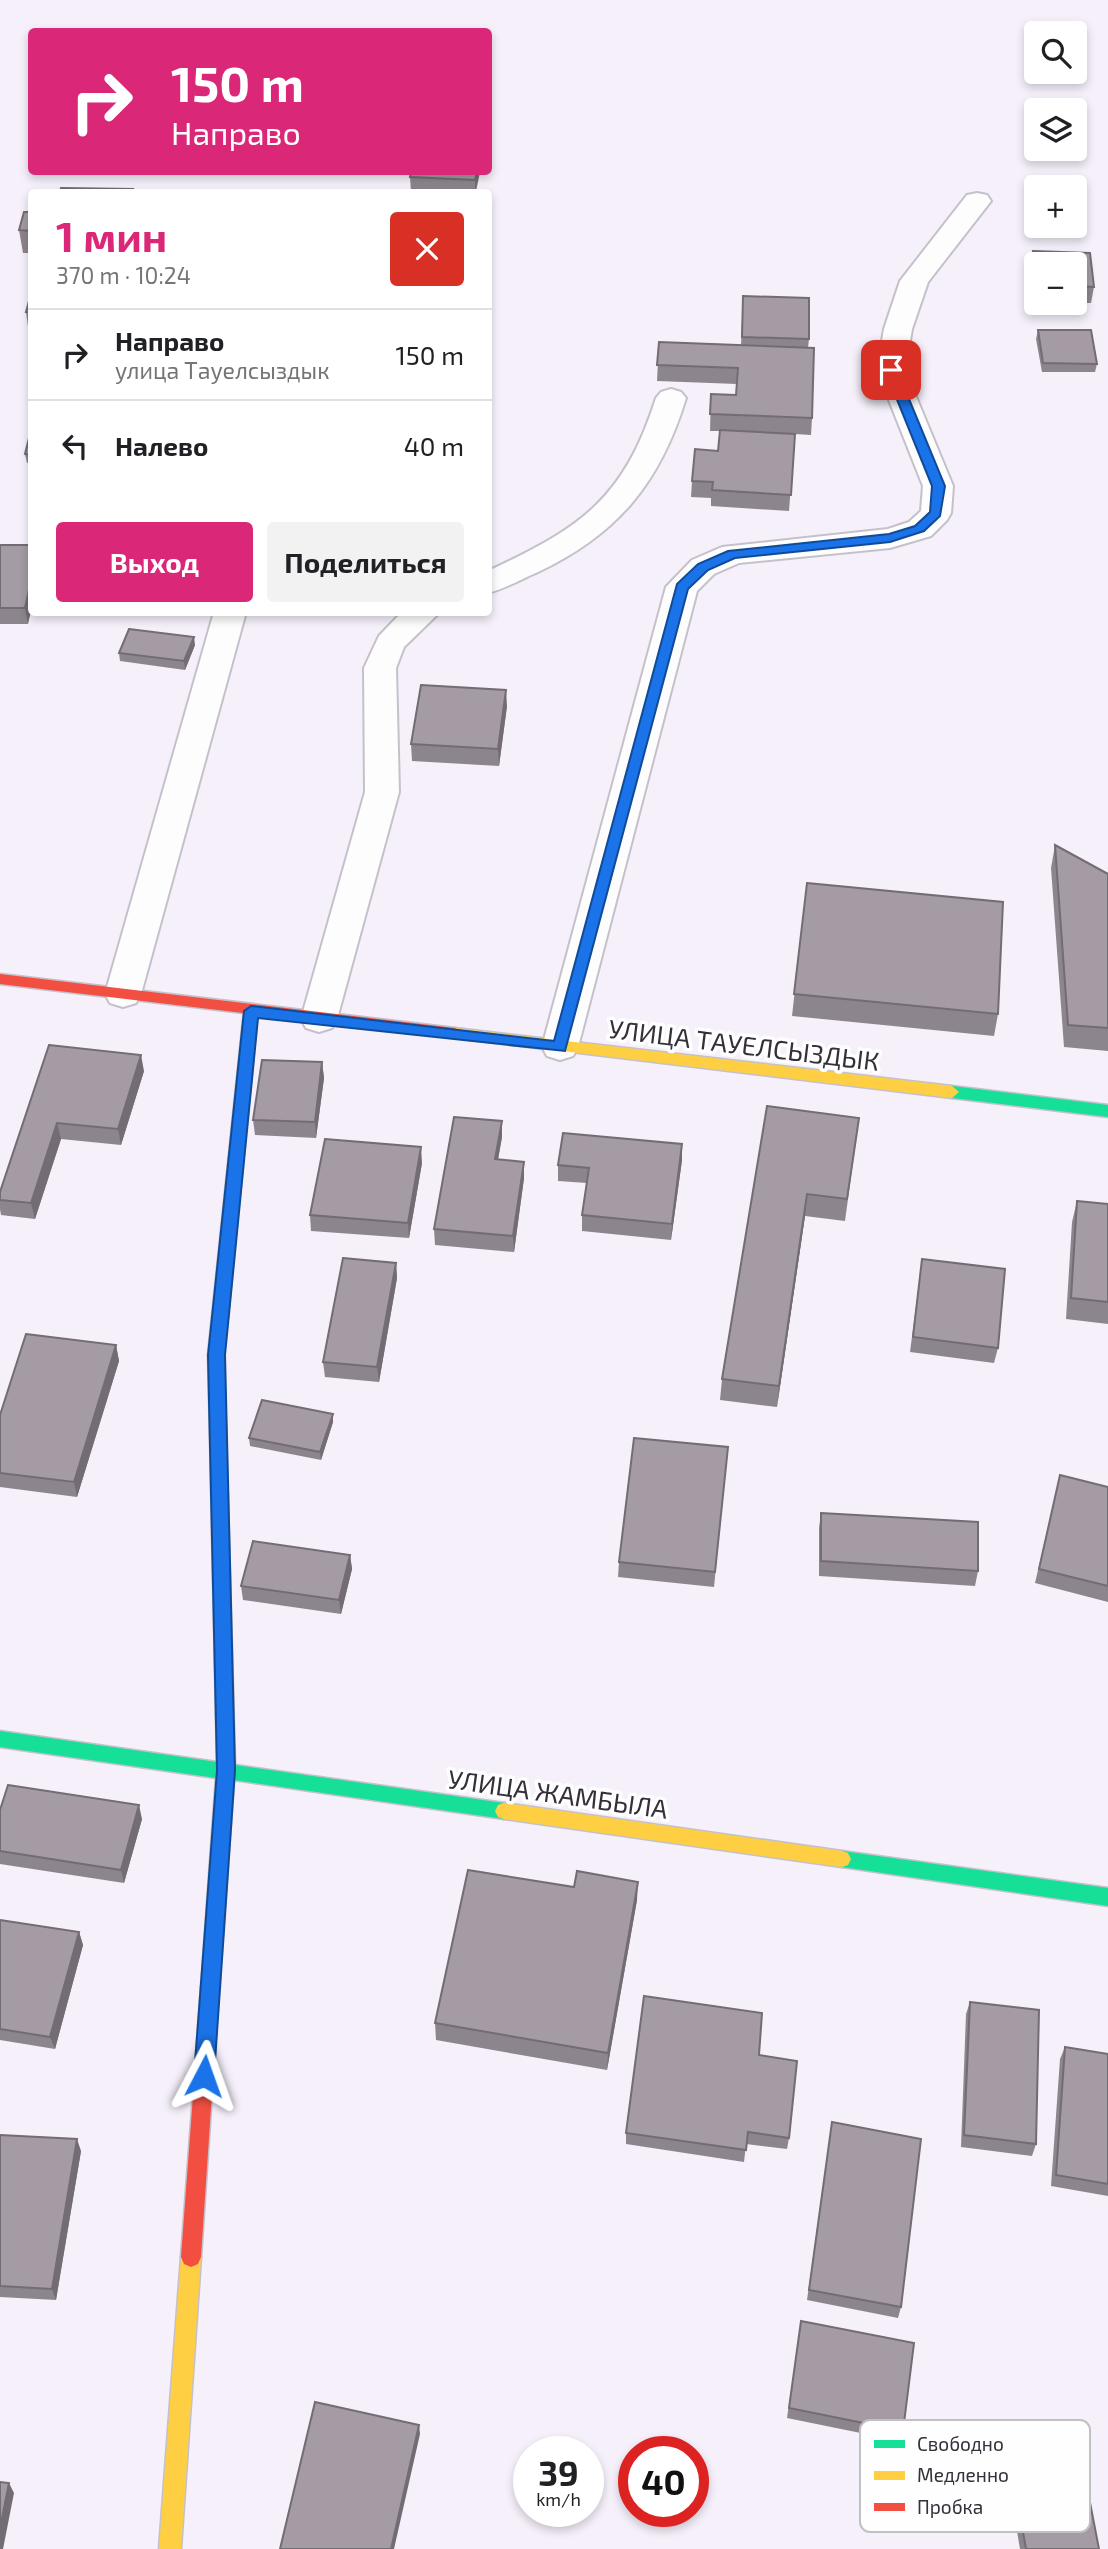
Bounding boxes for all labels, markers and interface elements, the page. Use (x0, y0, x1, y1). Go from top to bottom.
map controls (1024, 21, 1087, 315)
button: search (1024, 21, 1087, 84)
text: 150 m (171, 53, 304, 112)
icon: right (56, 56, 147, 147)
button: layers (1024, 98, 1087, 161)
text: Направо (171, 113, 301, 151)
button: + (1024, 175, 1087, 238)
text: 1 мин (56, 210, 167, 260)
button: close (390, 212, 464, 286)
button: − (1024, 252, 1087, 315)
text: 370 m · 10:24 (56, 261, 191, 289)
text: Направо (115, 325, 224, 356)
icon: right (56, 336, 94, 374)
text: 150 m (395, 339, 464, 370)
pin (861, 340, 921, 400)
icon: arrive (872, 351, 910, 389)
text: улица Тауелсыздык (115, 356, 329, 384)
icon: left (56, 427, 94, 465)
text: Налево (115, 430, 208, 461)
text: 40 m (404, 430, 464, 461)
button: Выход (56, 522, 253, 602)
button: Поделиться (267, 522, 464, 602)
street label: УЛИЦА ТАУЕЛСЫЗДЫК (607, 1012, 881, 1076)
street label: УЛИЦА ЖАМБЫЛА (446, 1762, 670, 1824)
position arrow (167, 2039, 241, 2113)
legend (860, 2420, 1090, 2532)
text: Свободно (917, 2432, 1004, 2455)
speed limit sign: 40 (618, 2436, 709, 2527)
text: 39 (538, 2451, 579, 2493)
text: Медленно (917, 2463, 1009, 2486)
text: km/h (536, 2488, 581, 2510)
text: Пробка (917, 2495, 983, 2518)

